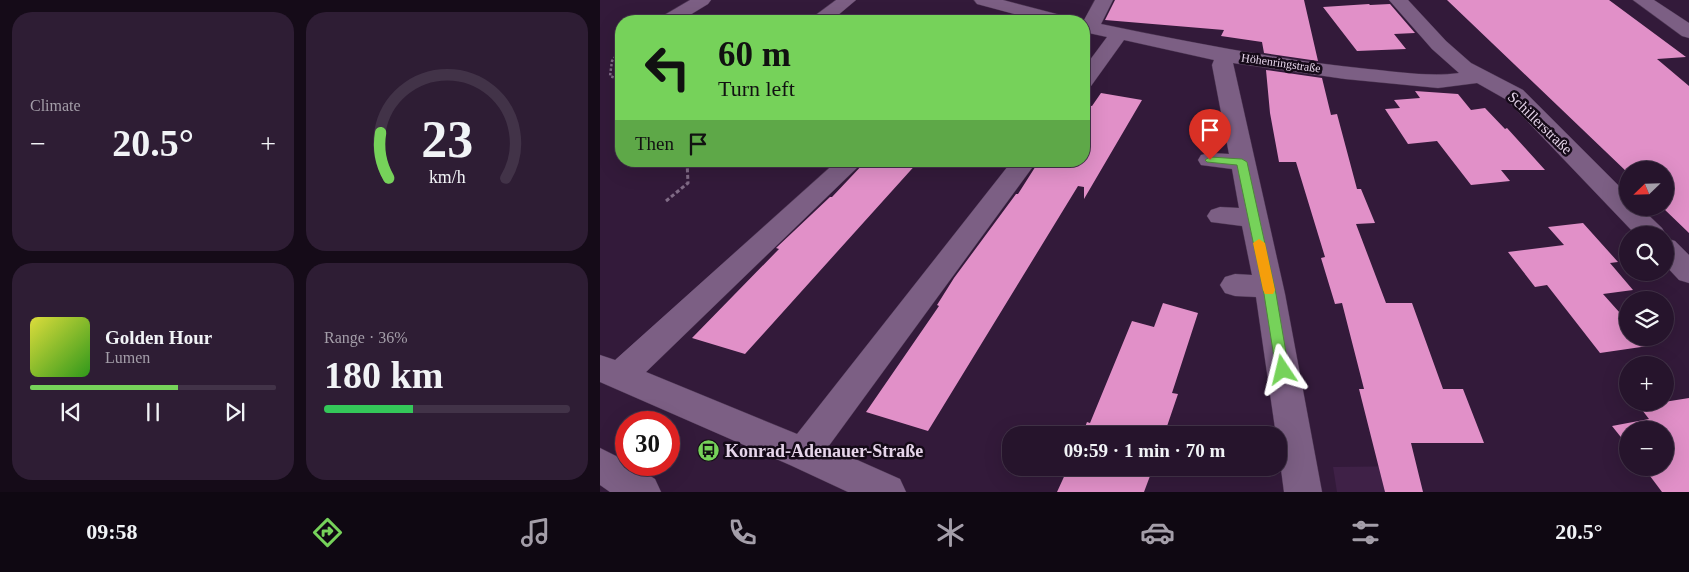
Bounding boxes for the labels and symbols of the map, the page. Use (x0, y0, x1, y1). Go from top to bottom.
street label: Höhenringstraße (1240, 51, 1322, 75)
street label: Schillerstraße (1505, 89, 1575, 158)
pin (1189, 109, 1231, 160)
north arrow (1619, 161, 1674, 216)
position arrow (1256, 343, 1308, 395)
speed limit sign: 30 (615, 411, 680, 476)
bus stop icon: Konrad-Adenauer-Straße (697, 439, 721, 463)
place label: Konrad-Adenauer-Straße (725, 441, 923, 461)

